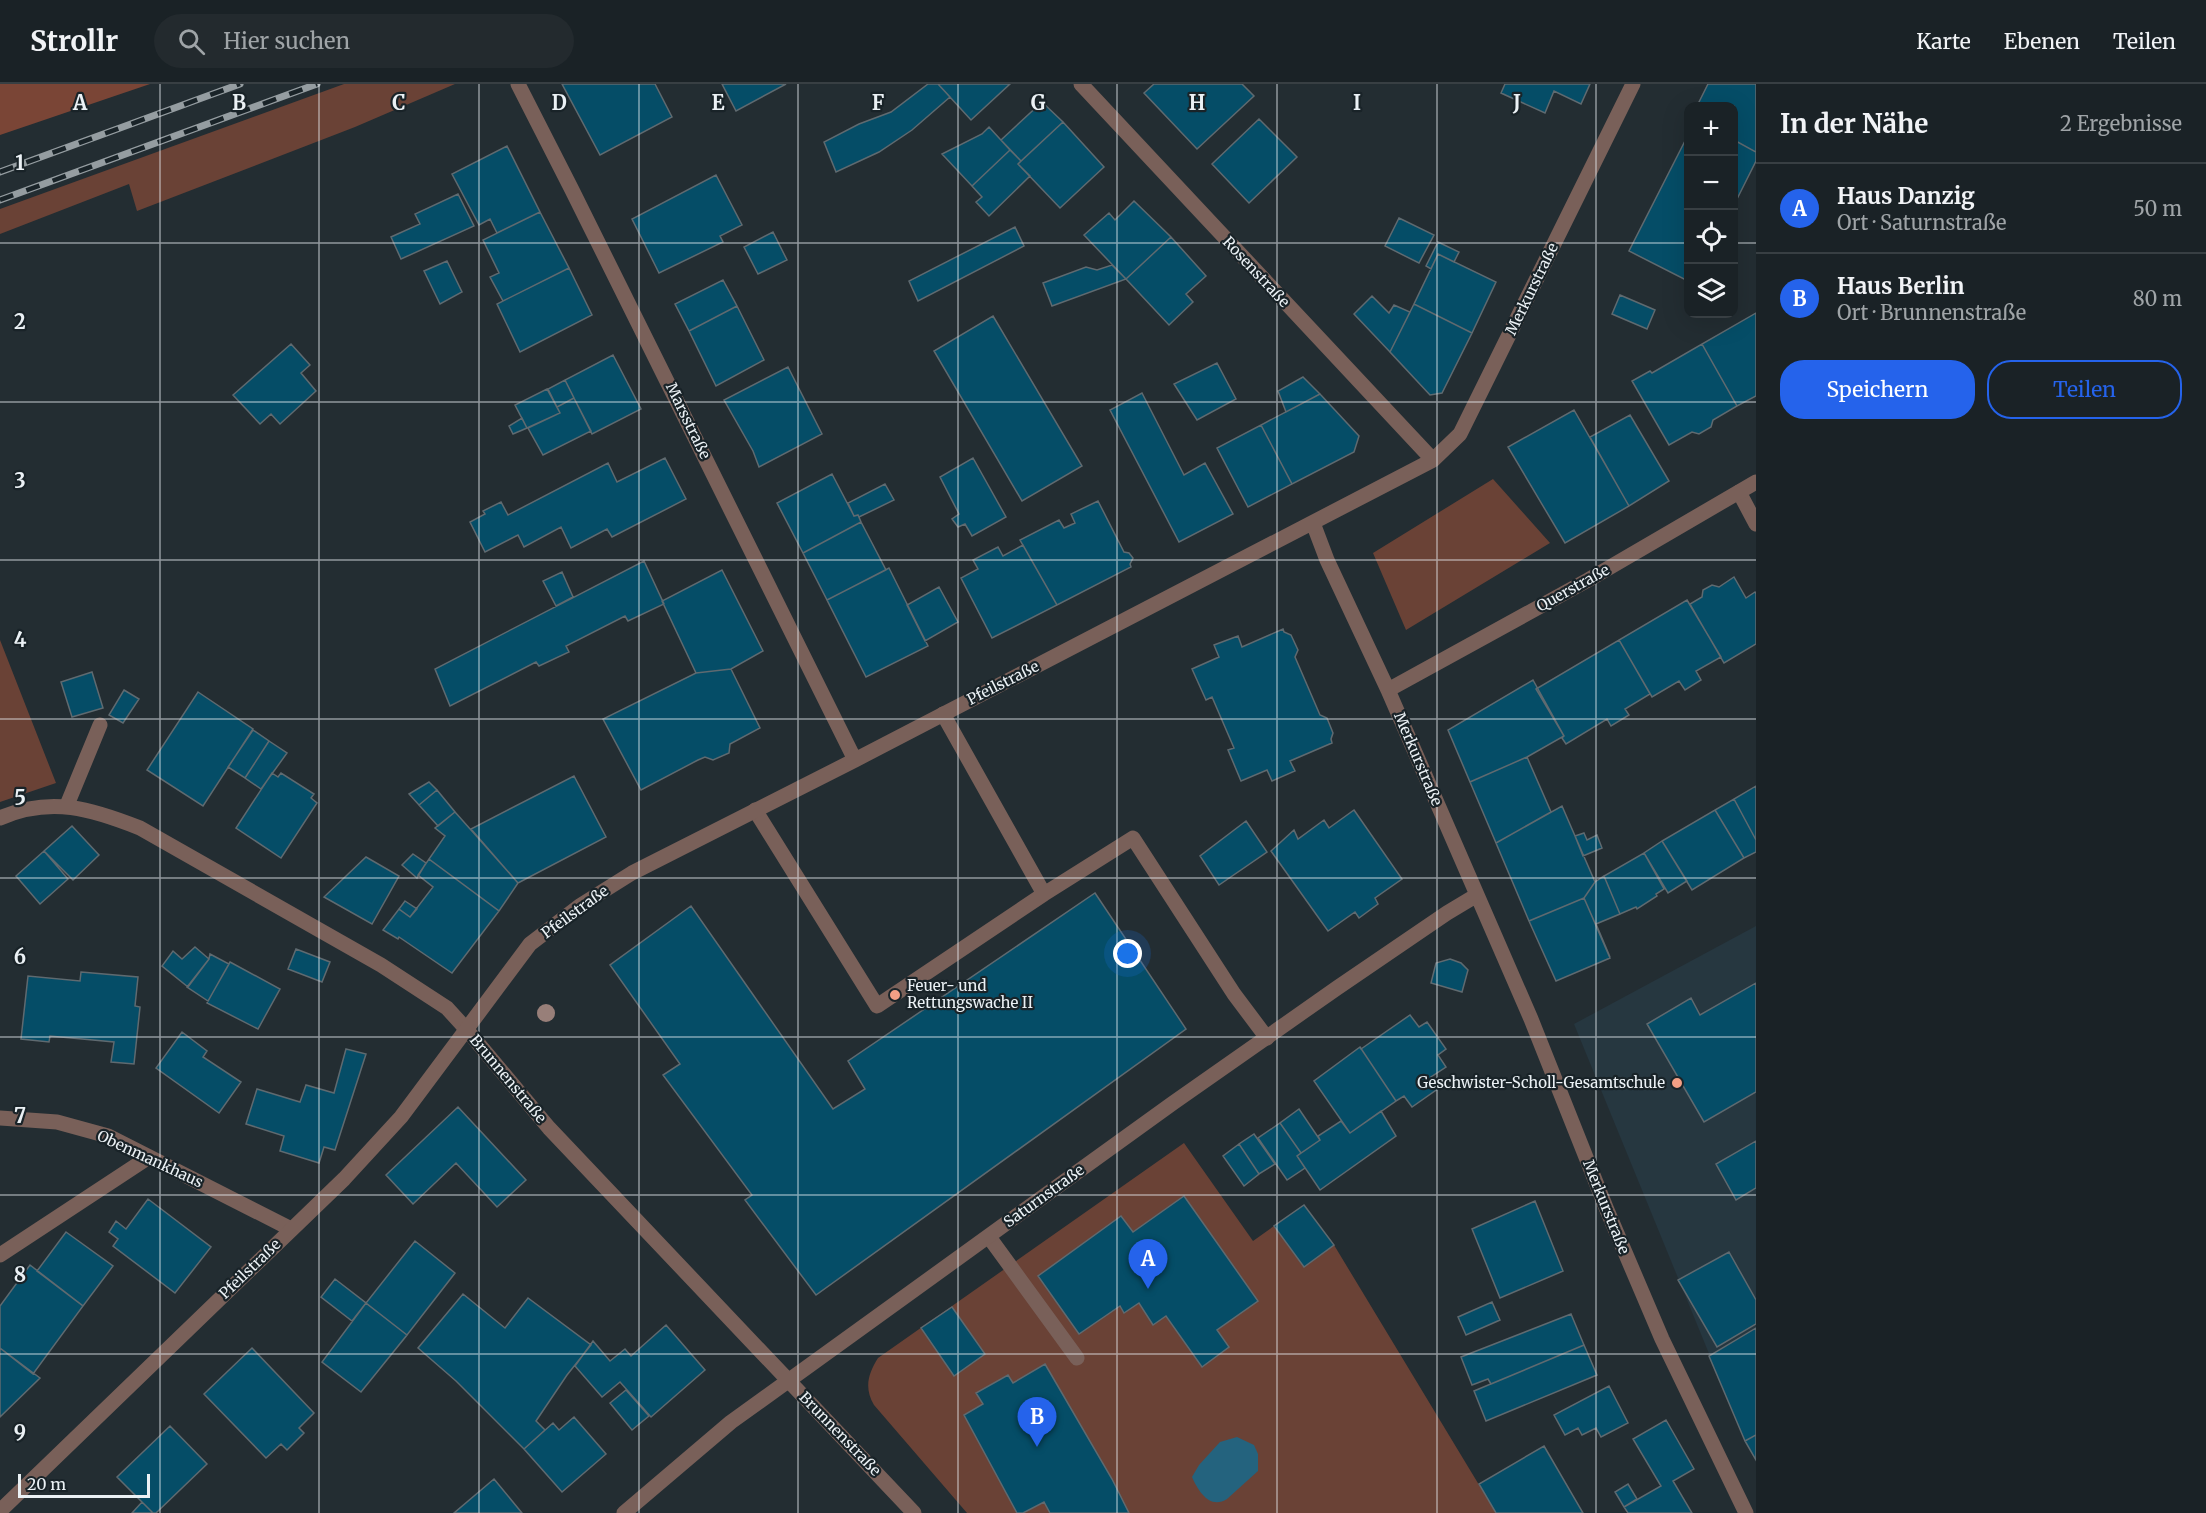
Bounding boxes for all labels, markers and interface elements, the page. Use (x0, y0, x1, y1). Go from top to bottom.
search box (154, 14, 574, 68)
text: Strollr (30, 23, 118, 59)
icon: search (175, 25, 208, 58)
text: Hier suchen (223, 27, 350, 55)
text: Karte (1916, 28, 1971, 55)
text: Ebenen (2004, 28, 2080, 55)
text: Teilen (2113, 28, 2176, 55)
text: A (72, 90, 88, 115)
text: B (232, 90, 246, 115)
text: C (392, 90, 406, 115)
text: D (551, 90, 567, 115)
text: E (711, 90, 725, 115)
text: F (872, 90, 885, 115)
text: G (1031, 90, 1046, 115)
text: H (1189, 90, 1205, 115)
text: I (1353, 90, 1361, 115)
text: J (1512, 90, 1521, 115)
map controls (1684, 102, 1738, 318)
button: + (1684, 102, 1738, 156)
text: In der Nähe (1780, 107, 1928, 140)
text: 2 Ergebnisse (2060, 111, 2182, 136)
text: 1 (15, 150, 25, 175)
button: − (1684, 156, 1738, 210)
text: Haus Danzig (1837, 182, 1975, 210)
text: A (1792, 196, 1807, 221)
text: 50 m (2133, 196, 2182, 221)
button: locate (1684, 210, 1738, 264)
text: Ort · Saturnstraße (1837, 210, 2006, 235)
street label: Rosenstraße (1219, 232, 1294, 311)
street label: Merkurstraße (1501, 240, 1562, 338)
button: layers (1684, 264, 1738, 318)
text: Haus Berlin (1837, 272, 1965, 300)
text: B (1793, 286, 1806, 311)
text: 80 m (2133, 286, 2182, 311)
text: Ort · Brunnenstraße (1837, 300, 2026, 325)
text: 2 (14, 309, 26, 334)
button: Speichern (1780, 360, 1975, 419)
button: Teilen (1987, 360, 2182, 419)
street label: Marsstraße (662, 380, 715, 462)
text: 3 (14, 468, 26, 493)
street label: Querstraße (1533, 560, 1613, 615)
text: 4 (14, 627, 27, 652)
street label: Pfeilstraße (964, 656, 1042, 709)
street label: Merkurstraße (1390, 709, 1447, 809)
text: 5 (14, 785, 26, 810)
street label: Pfeilstraße (537, 881, 612, 942)
your location (1113, 939, 1142, 968)
text: 6 (14, 944, 26, 969)
place label: Feuer- und Rettungswache II (907, 976, 1033, 1012)
marker: Feuer- und Rettungswache II (888, 988, 902, 1002)
street label: Brunnenstraße (466, 1031, 551, 1127)
place label: Geschwister-Scholl-Gesamtschule (1417, 1073, 1665, 1092)
marker: Geschwister-Scholl-Gesamtschule (1670, 1076, 1684, 1090)
text: 7 (14, 1103, 26, 1128)
street label: Obenmankhaus (94, 1126, 206, 1191)
street label: Merkurstraße (1579, 1157, 1634, 1257)
street label: Saturnstraße (1000, 1160, 1088, 1231)
street label: Pfeilstraße (215, 1235, 285, 1303)
pin: A (1128, 1240, 1168, 1289)
text: 8 (14, 1262, 26, 1287)
street label: Brunnenstraße (795, 1388, 885, 1480)
pin: B (1018, 1398, 1056, 1447)
text: 9 (14, 1420, 26, 1445)
scale bar (18, 1471, 150, 1498)
text: 20 m (27, 1474, 66, 1494)

